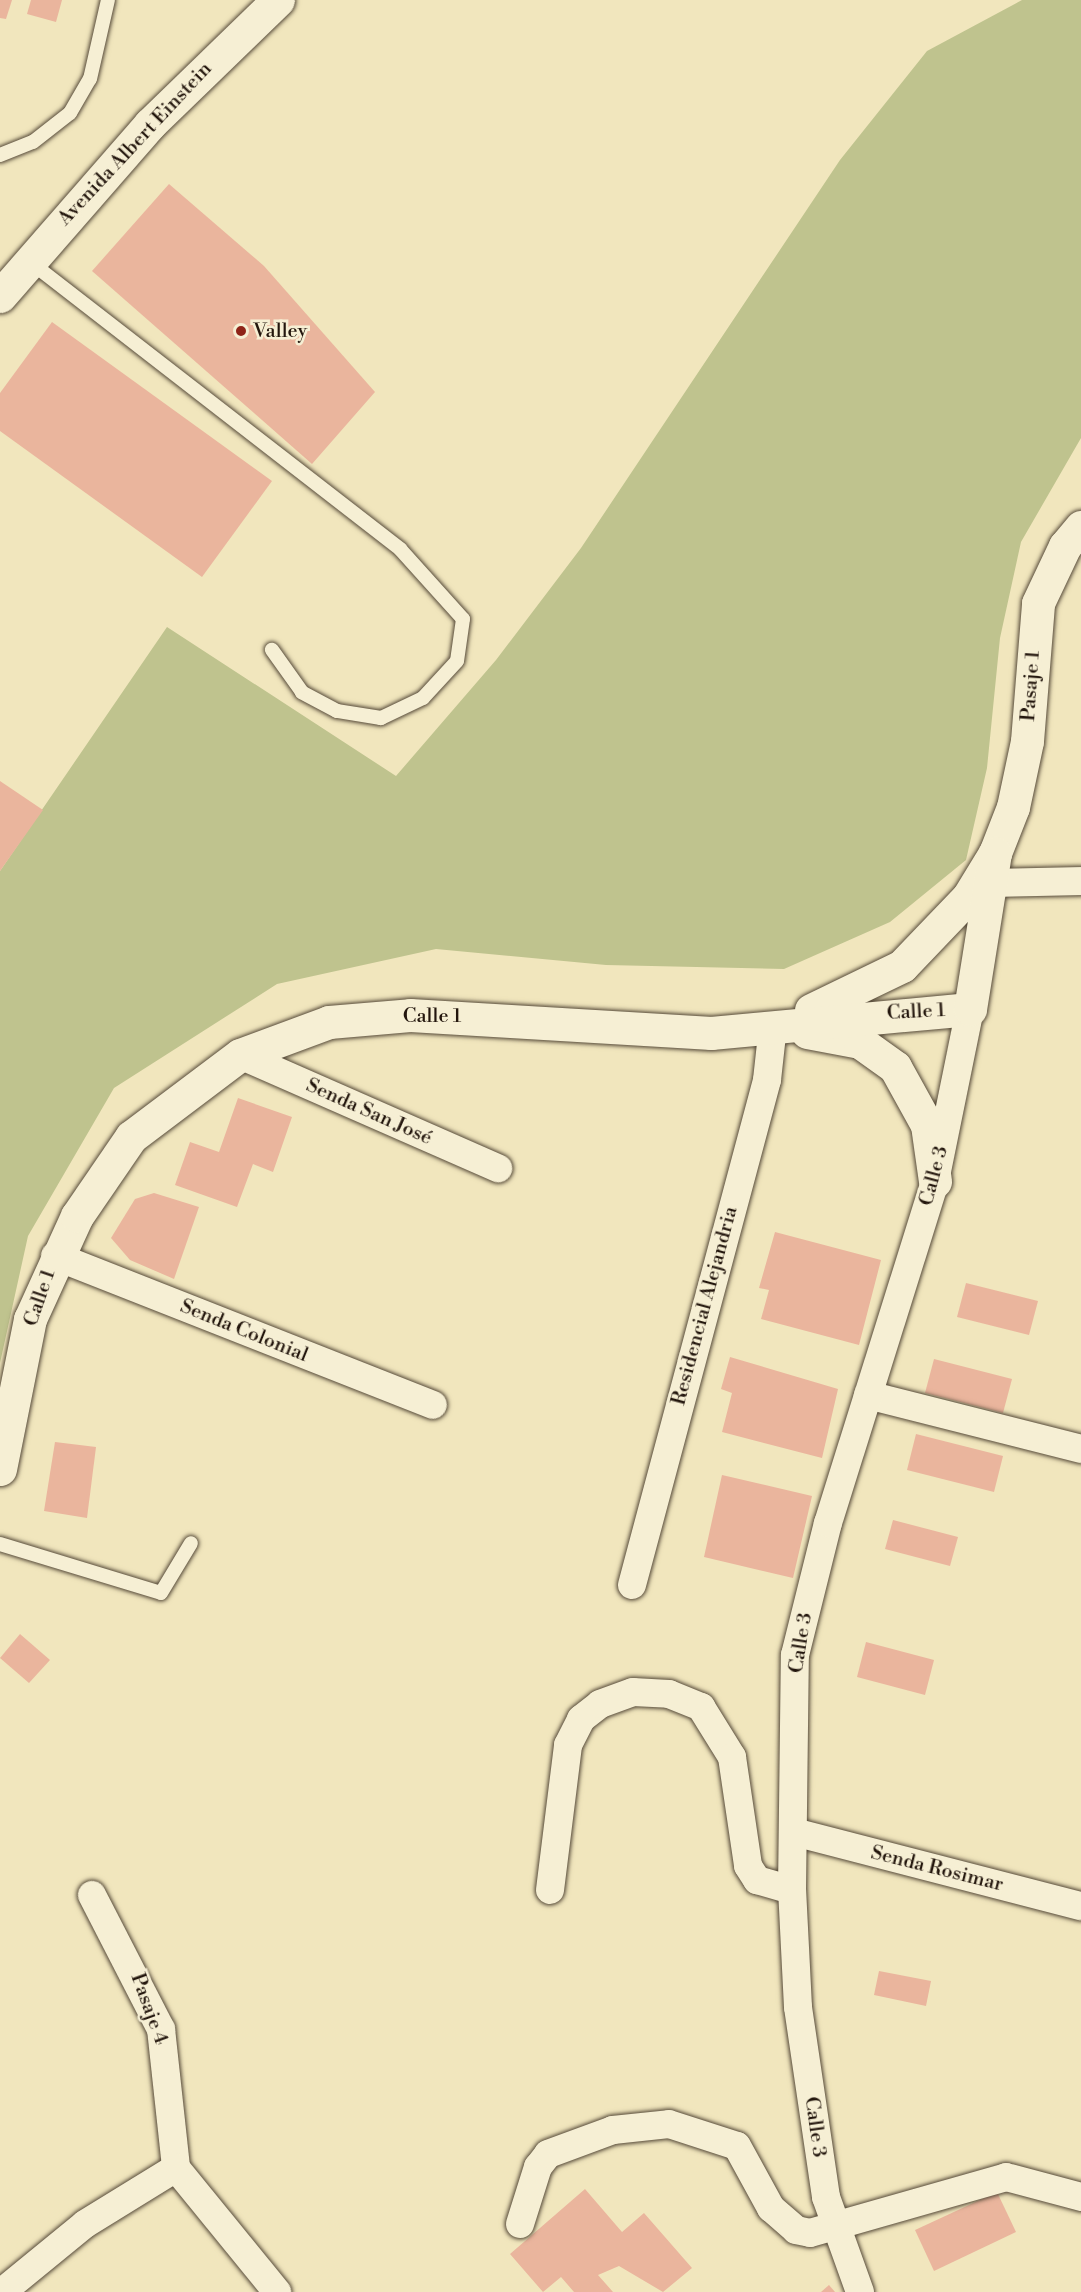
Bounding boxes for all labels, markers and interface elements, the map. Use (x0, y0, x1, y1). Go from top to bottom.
street label: Avenida Albert Einstein (53, 57, 217, 231)
place label: Valley (253, 319, 307, 343)
marker: Valley (234, 324, 248, 338)
street label: Pasaje 1 (1017, 650, 1045, 722)
street label: Calle 1 (886, 998, 946, 1026)
street label: Calle 1 (403, 1004, 461, 1028)
street label: Senda San José (302, 1074, 436, 1150)
street label: Calle 3 (915, 1143, 953, 1209)
street label: Residencial Alejandria (667, 1204, 743, 1408)
street label: Calle 1 (19, 1266, 61, 1330)
street label: Senda Colonial (177, 1294, 311, 1368)
street label: Calle 3 (784, 1611, 818, 1675)
street label: Senda Rosimar (868, 1841, 1006, 1897)
street label: Pasaje 4 (125, 1970, 173, 2048)
street label: Calle 3 (799, 2095, 831, 2159)

